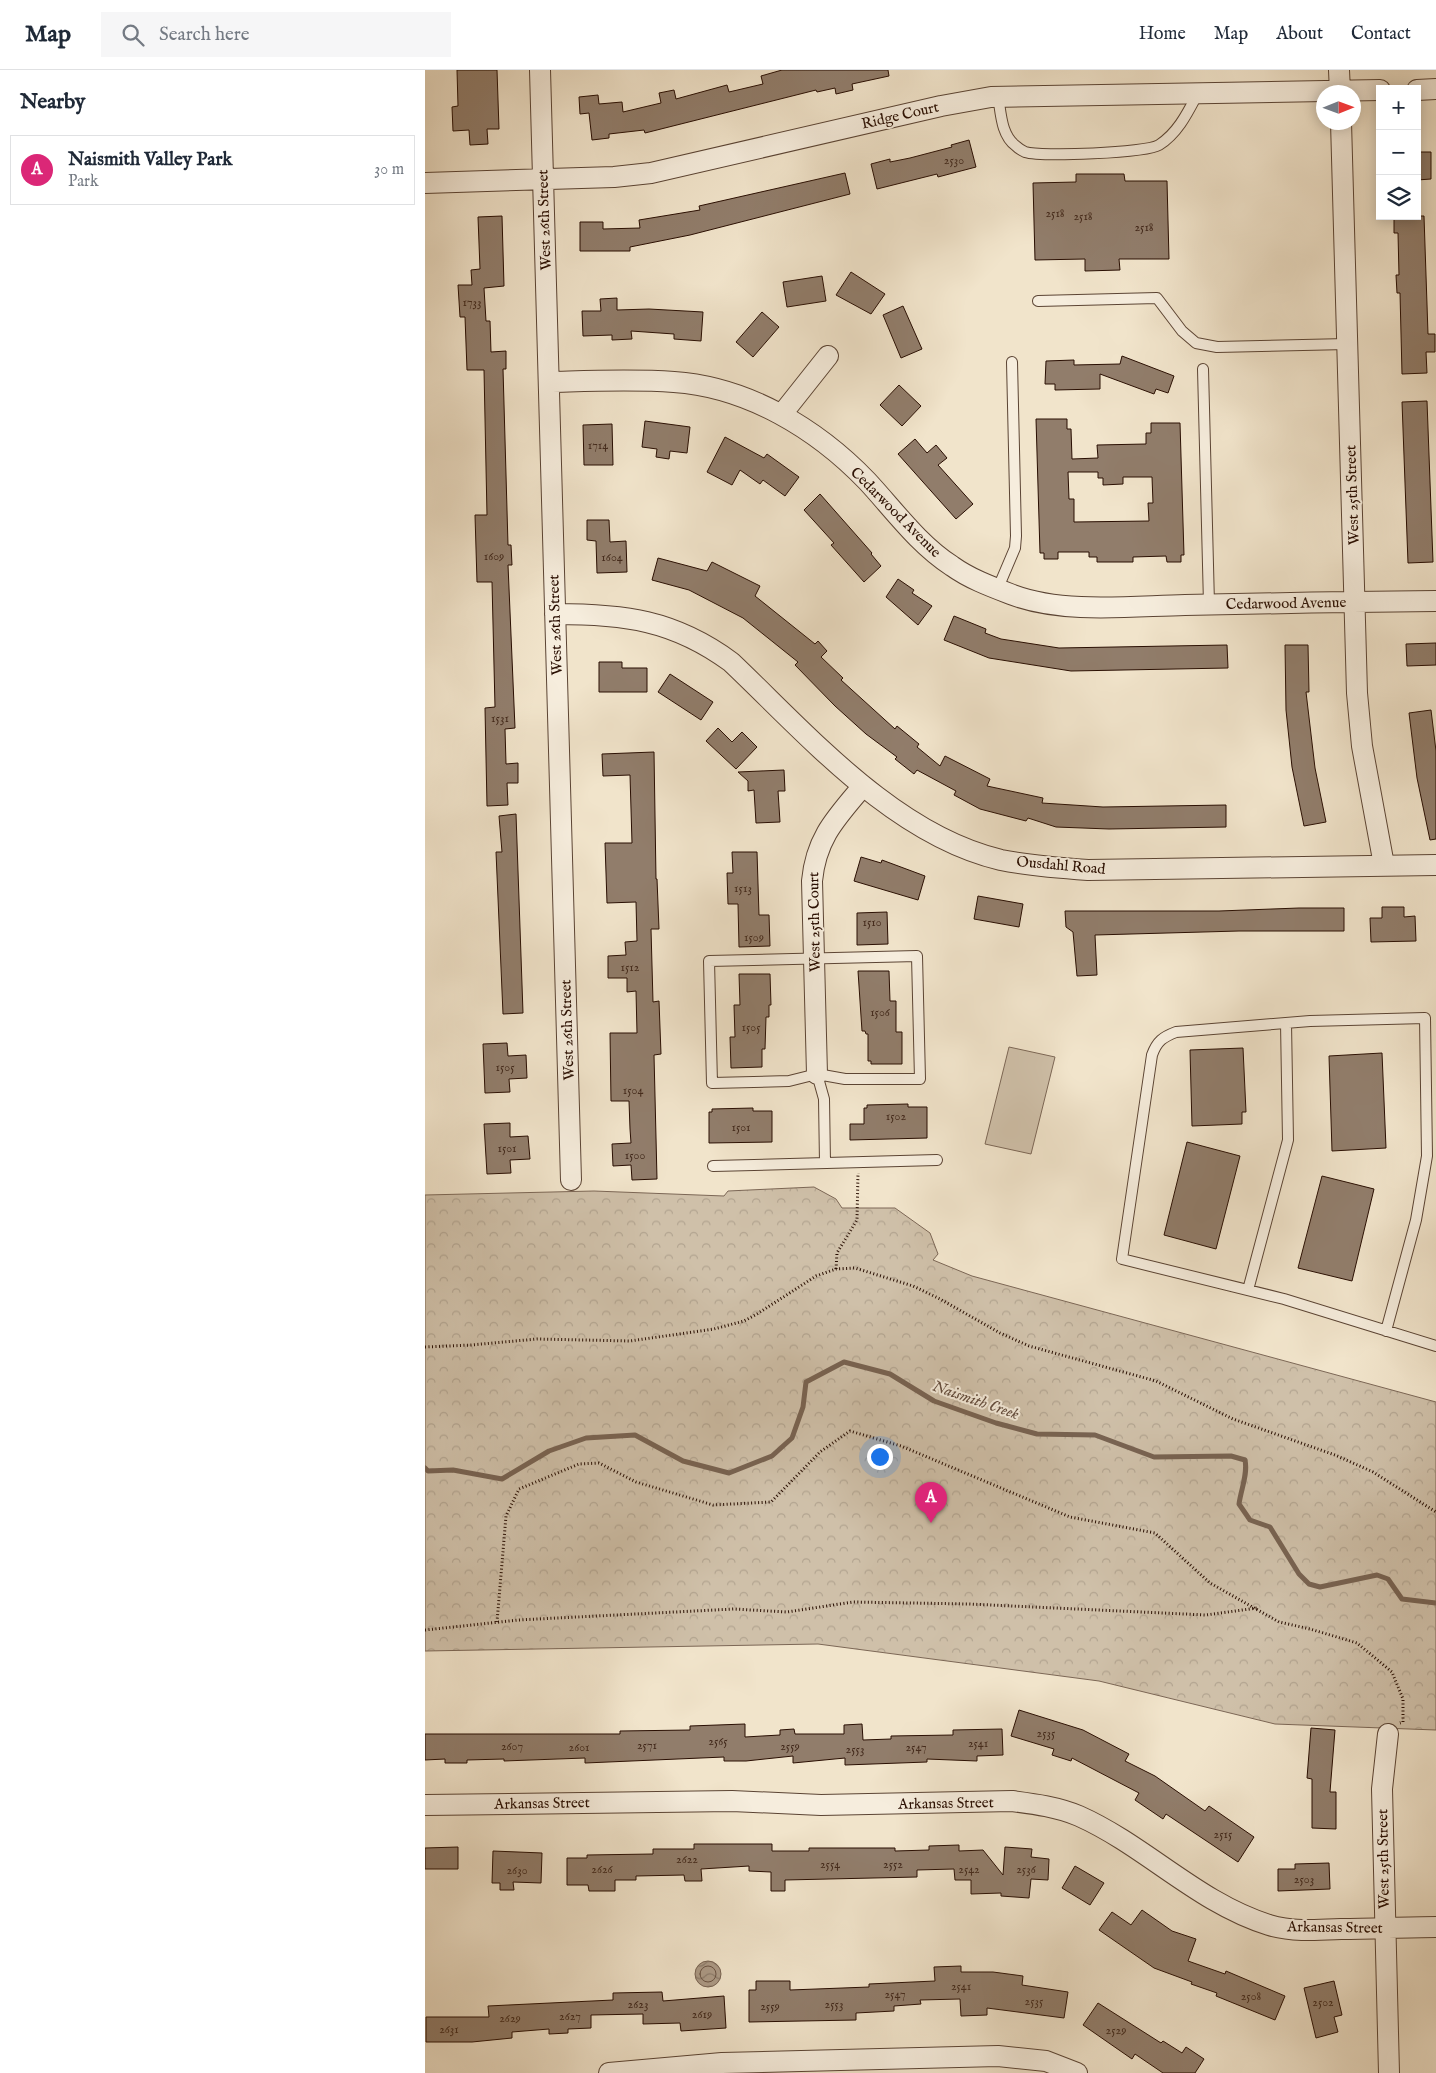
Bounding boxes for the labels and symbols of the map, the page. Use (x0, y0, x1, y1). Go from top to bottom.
north arrow (1316, 85, 1361, 130)
street label: Ridge Court (860, 97, 941, 134)
house number: 2530 (944, 153, 964, 168)
street label: West 26th Street (533, 169, 556, 271)
house number: 2518 (1045, 206, 1065, 221)
house number: 2518 (1073, 209, 1093, 224)
house number: 2518 (1134, 220, 1154, 235)
house number: 1733 (462, 295, 482, 310)
house number: 1714 (588, 438, 608, 453)
street label: West 25th Street (1341, 445, 1364, 545)
street label: Cedarwood Avenue (846, 463, 945, 562)
house number: 1609 (484, 549, 504, 564)
house number: 1604 (601, 550, 623, 565)
street label: West 26th Street (544, 574, 567, 676)
street label: Cedarwood Avenue (1226, 593, 1347, 614)
house number: 1531 (491, 711, 509, 726)
street label: Ousdahl Road (1016, 852, 1107, 879)
street label: West 25th Court (804, 872, 825, 972)
house number: 1513 (734, 881, 752, 896)
house number: 1510 (862, 915, 882, 930)
house number: 1509 (744, 930, 764, 945)
house number: 1512 (621, 960, 640, 975)
street label: West 26th Street (556, 979, 579, 1081)
house number: 1506 (870, 1005, 891, 1020)
house number: 1505 (741, 1020, 761, 1035)
house number: 1505 (495, 1060, 515, 1075)
house number: 1504 (623, 1083, 643, 1098)
house number: 1502 (886, 1109, 907, 1124)
house number: 1501 (731, 1120, 751, 1135)
house number: 1501 (497, 1141, 517, 1156)
house number: 1500 (625, 1148, 645, 1163)
water label: Naismith Creek (929, 1377, 1022, 1425)
your location (867, 1444, 893, 1470)
pin: A (915, 1482, 947, 1523)
house number: 2535 (1037, 1726, 1056, 1741)
house number: 2565 (708, 1734, 728, 1749)
house number: 2541 (968, 1736, 988, 1751)
house number: 2571 (637, 1738, 657, 1753)
house number: 2607 (501, 1739, 523, 1754)
house number: 2559 (780, 1739, 800, 1754)
house number: 2601 (569, 1740, 589, 1755)
house number: 2547 (905, 1740, 927, 1755)
house number: 2553 (846, 1742, 864, 1757)
street label: Arkansas Street (493, 1793, 590, 1814)
street label: Arkansas Street (897, 1793, 994, 1814)
street label: West 25th Street (1373, 1809, 1394, 1909)
house number: 2515 (1214, 1827, 1233, 1842)
house number: 2622 (676, 1852, 698, 1867)
house number: 2554 (820, 1857, 840, 1872)
house number: 2552 (883, 1857, 903, 1872)
house number: 2626 (591, 1862, 614, 1877)
house number: 2542 (958, 1862, 980, 1877)
house number: 2536 (1016, 1862, 1037, 1877)
house number: 2630 (506, 1863, 528, 1878)
house number: 2503 (1294, 1872, 1314, 1887)
street label: Arkansas Street (1286, 1917, 1383, 1938)
house number: 2541 (951, 1979, 971, 1994)
house number: 2547 (884, 1987, 906, 2002)
house number: 2508 (1241, 1989, 1262, 2004)
house number: 2535 (1025, 1994, 1044, 2009)
house number: 2502 (1312, 1995, 1334, 2010)
house number: 2623 (628, 1997, 648, 2012)
house number: 2553 (825, 1997, 843, 2012)
house number: 2559 (760, 1999, 780, 2014)
house number: 2619 (692, 2007, 712, 2022)
house number: 2627 (559, 2009, 581, 2024)
house number: 2629 (499, 2011, 521, 2026)
house number: 2631 (439, 2022, 459, 2037)
house number: 2529 (1106, 2023, 1126, 2038)

